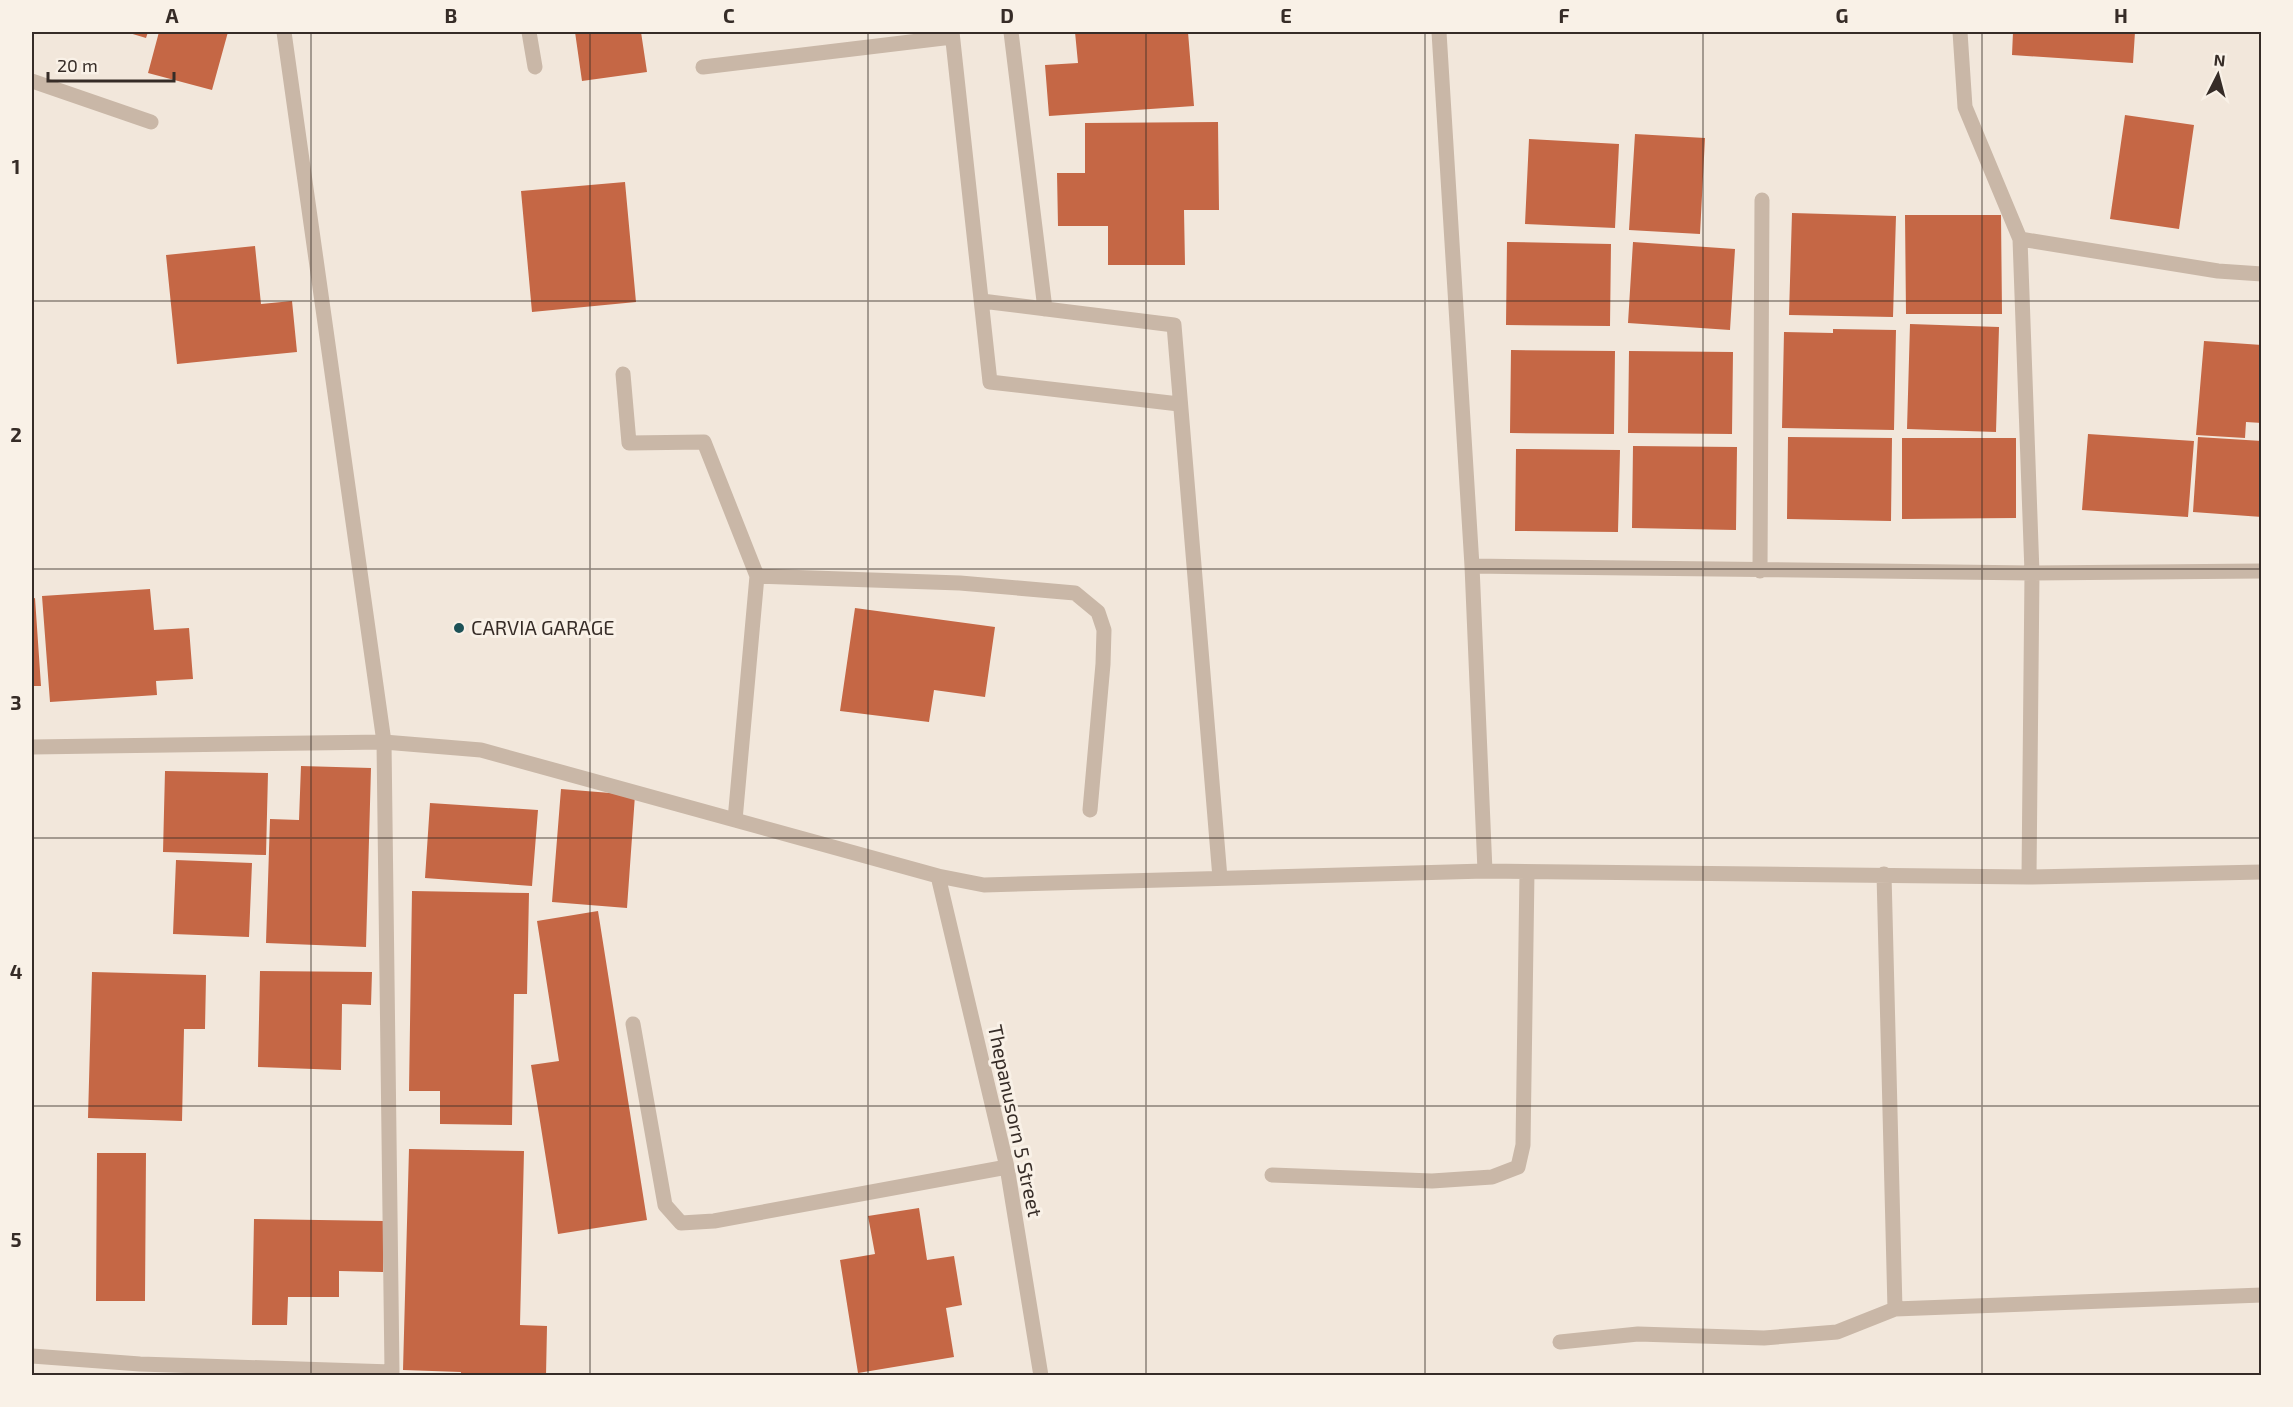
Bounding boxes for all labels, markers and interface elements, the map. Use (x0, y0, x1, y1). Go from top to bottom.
text: A (165, 3, 179, 27)
text: B (445, 3, 457, 27)
text: C (723, 3, 735, 27)
text: D (1000, 3, 1014, 27)
text: E (1280, 3, 1292, 27)
text: F (1558, 3, 1570, 27)
text: G (1836, 3, 1848, 27)
text: H (2114, 3, 2128, 27)
scale bar (48, 45, 174, 83)
north arrow (2188, 45, 2248, 105)
text: N (2213, 50, 2226, 70)
text: 20 m (57, 54, 98, 76)
text: 1 (12, 154, 20, 178)
text: 2 (10, 422, 22, 446)
place label: CARVIA GARAGE (471, 615, 614, 639)
marker: CARVIA GARAGE (452, 621, 466, 635)
text: 3 (10, 690, 22, 714)
text: 4 (10, 959, 23, 983)
street label: Thepanusorn 5 Street (984, 1022, 1048, 1219)
text: 5 (10, 1227, 22, 1251)

